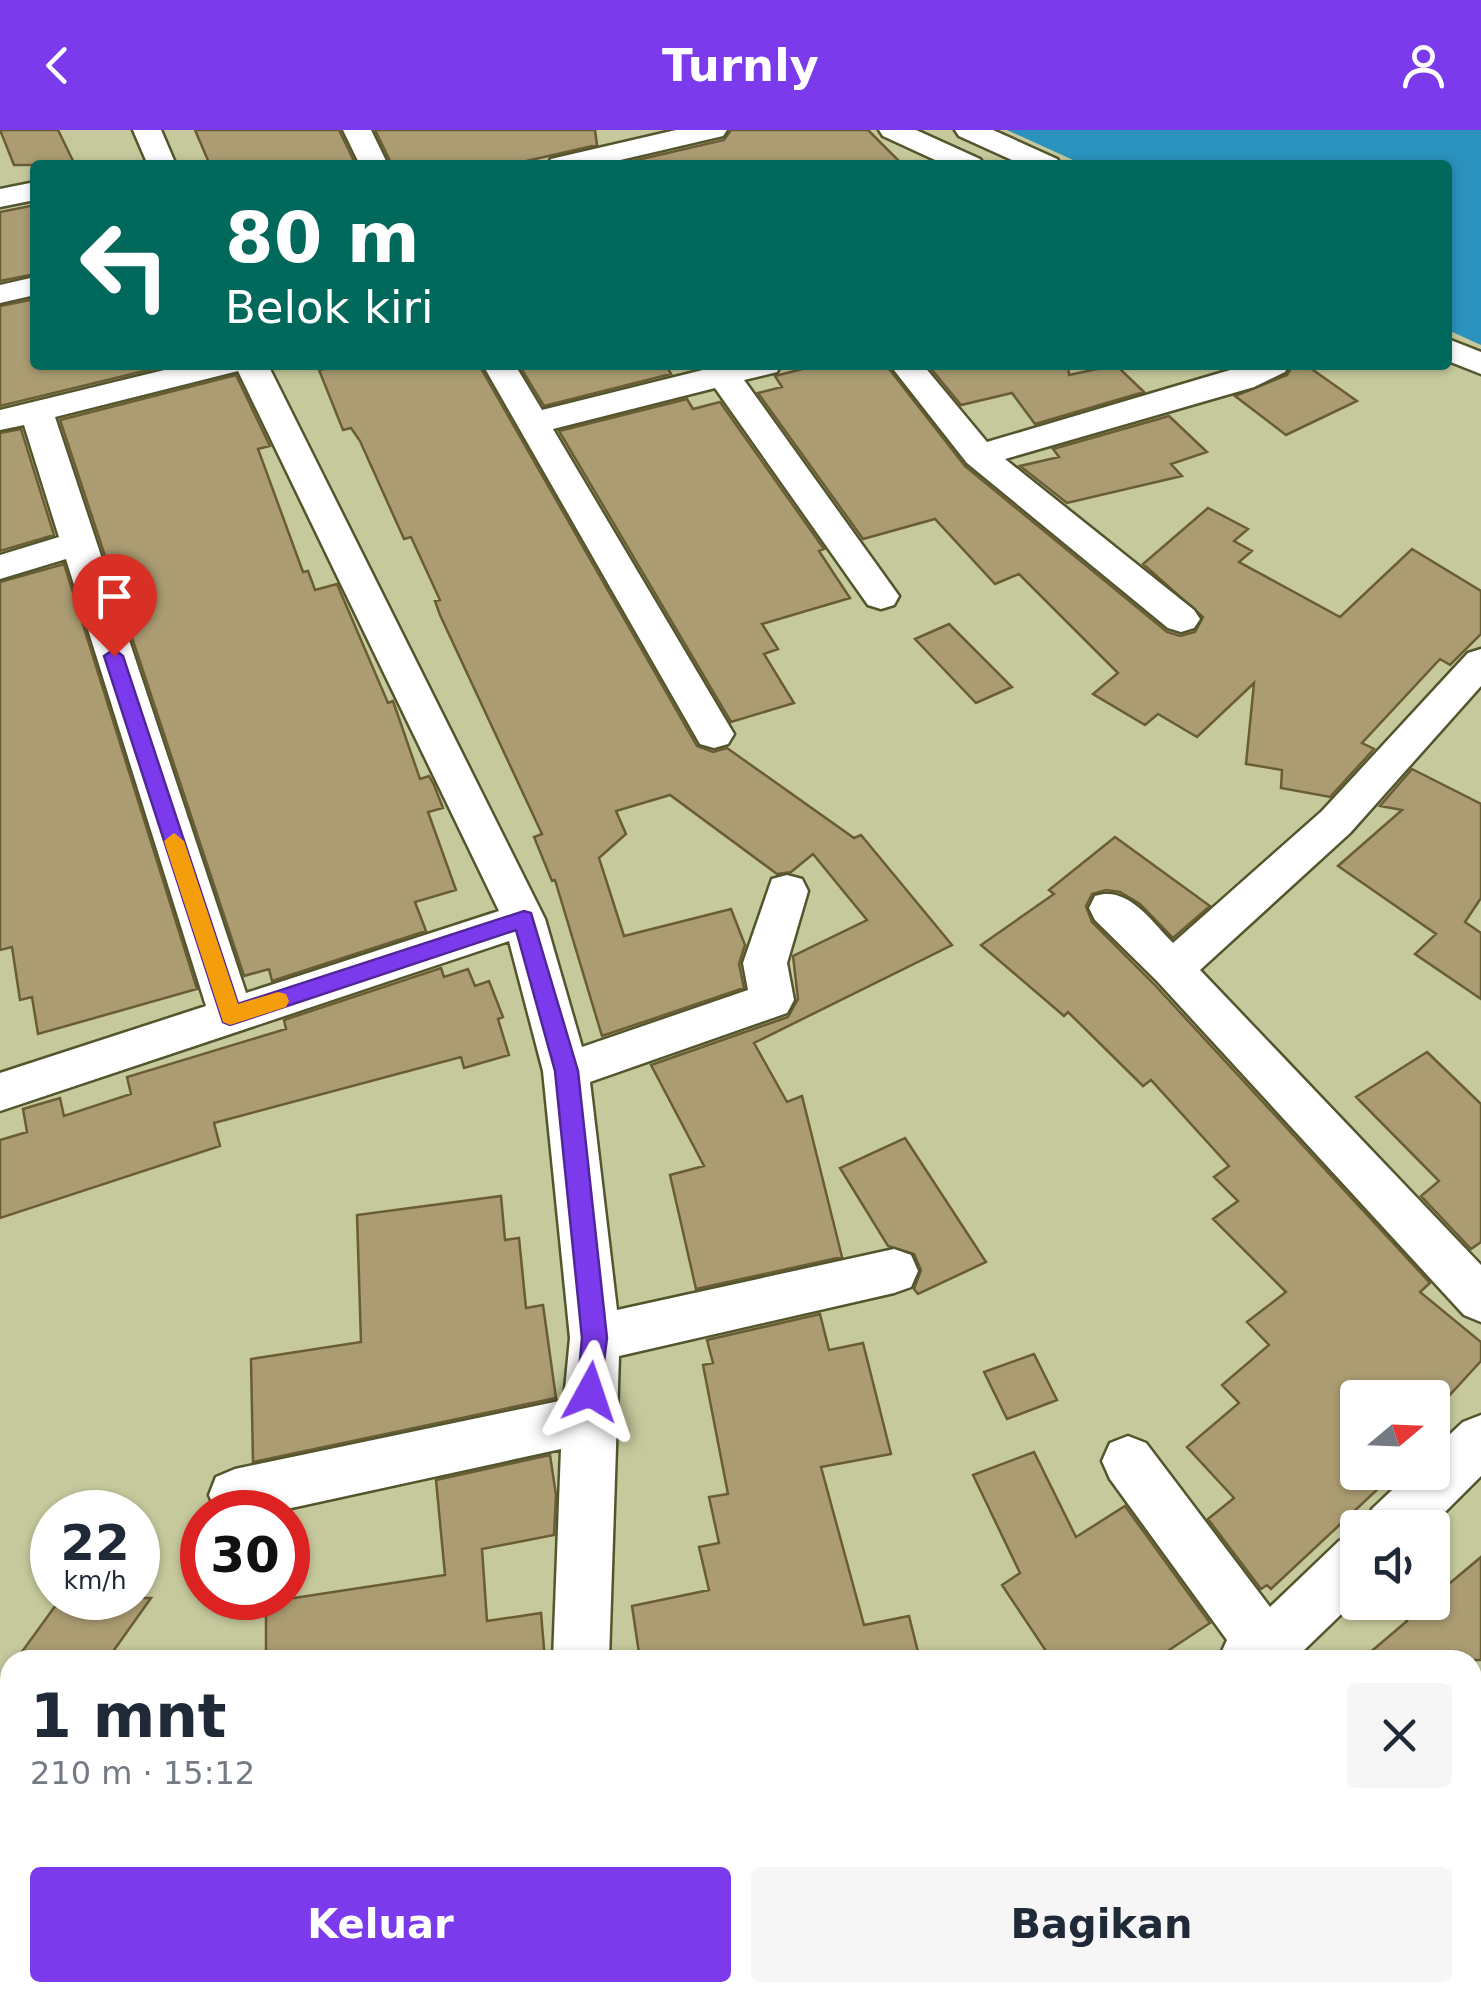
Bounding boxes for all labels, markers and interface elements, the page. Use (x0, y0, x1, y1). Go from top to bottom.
icon: back (30, 38, 85, 93)
icon: person (1396, 38, 1451, 93)
text: Turnly (662, 39, 819, 92)
text: 80 m (225, 197, 420, 279)
icon: left (60, 200, 190, 330)
text: Belok kiri (225, 281, 434, 334)
pin (72, 554, 157, 657)
icon: arrive (87, 569, 142, 624)
position arrow (538, 1340, 642, 1444)
north arrow (1340, 1380, 1450, 1490)
map controls (1340, 1380, 1450, 1620)
speed limit sign: 30 (180, 1490, 310, 1620)
button: sound (1340, 1510, 1450, 1620)
text: 22 (60, 1514, 130, 1572)
text: km/h (63, 1566, 127, 1595)
text: 1 mnt (30, 1681, 227, 1751)
button: close (1347, 1683, 1452, 1788)
text: 210 m · 15:12 (30, 1754, 255, 1792)
button: Keluar (30, 1867, 731, 1982)
button: Bagikan (751, 1867, 1452, 1982)

